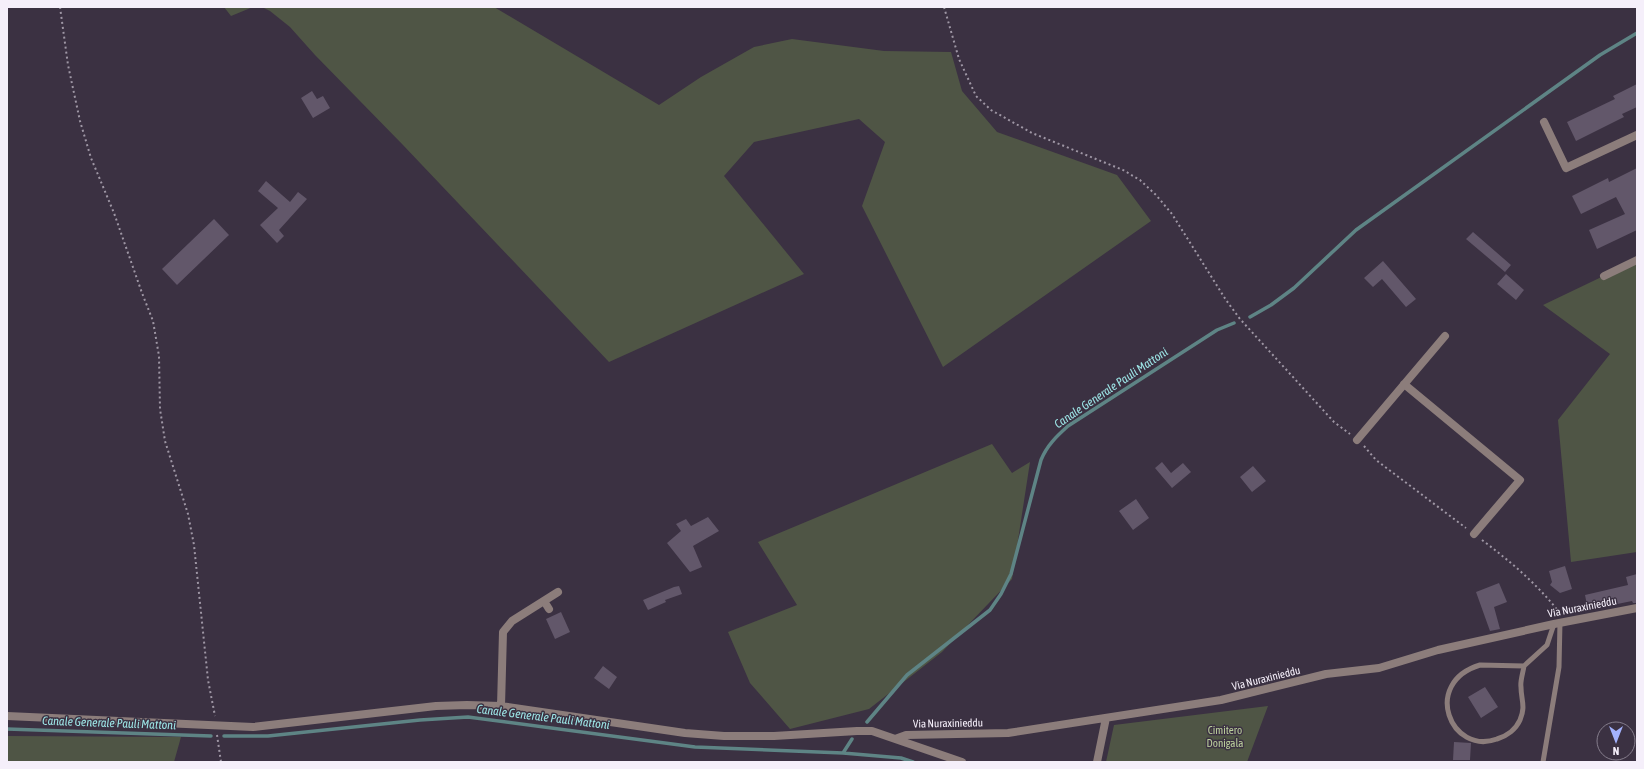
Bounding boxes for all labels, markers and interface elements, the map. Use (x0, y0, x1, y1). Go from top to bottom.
water label: Canale Generale Pauli Mattoni (1052, 345, 1171, 431)
street label: Via Nuraxinieddu (1546, 594, 1618, 620)
street label: Via Nuraxinieddu (1231, 664, 1301, 692)
water label: Canale Generale Pauli Mattoni (476, 702, 610, 732)
water label: Canale Generale Pauli Mattoni (42, 714, 176, 732)
street label: Via Nuraxinieddu (913, 716, 983, 730)
north arrow (1596, 721, 1636, 761)
park label: Cimitero Donigala (1207, 724, 1243, 749)
text: N (1613, 745, 1619, 757)

